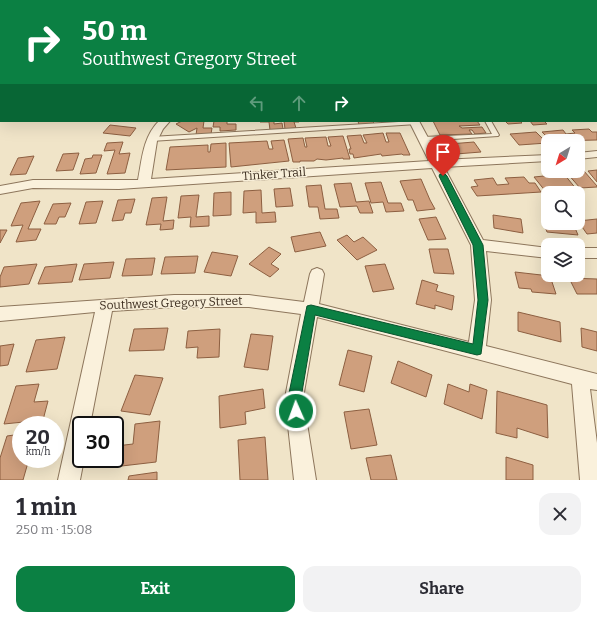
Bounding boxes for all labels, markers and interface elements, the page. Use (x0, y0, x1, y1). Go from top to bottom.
text: 50 m (82, 14, 147, 47)
icon: right (16, 16, 68, 68)
text: Southwest Gregory Street (82, 48, 297, 70)
icon: left (246, 92, 268, 114)
icon: ahead (288, 92, 310, 114)
icon: right (330, 92, 352, 114)
north arrow (541, 134, 585, 178)
map controls (541, 134, 585, 282)
pin (426, 135, 460, 176)
icon: arrive (432, 141, 454, 163)
street label: Tinker Trail (242, 165, 307, 183)
button: search (541, 186, 585, 230)
button: layers (541, 238, 585, 282)
street label: Southwest Gregory Street (99, 293, 243, 312)
position arrow (275, 390, 317, 432)
speed limit sign: 30 (72, 416, 124, 468)
text: 20 (26, 425, 50, 449)
text: km/h (26, 446, 50, 458)
text: 1 min (16, 493, 77, 521)
button: close (539, 493, 581, 535)
text: 250 m · 15:08 (16, 522, 92, 537)
button: Exit (16, 566, 295, 612)
button: Share (303, 566, 581, 612)

